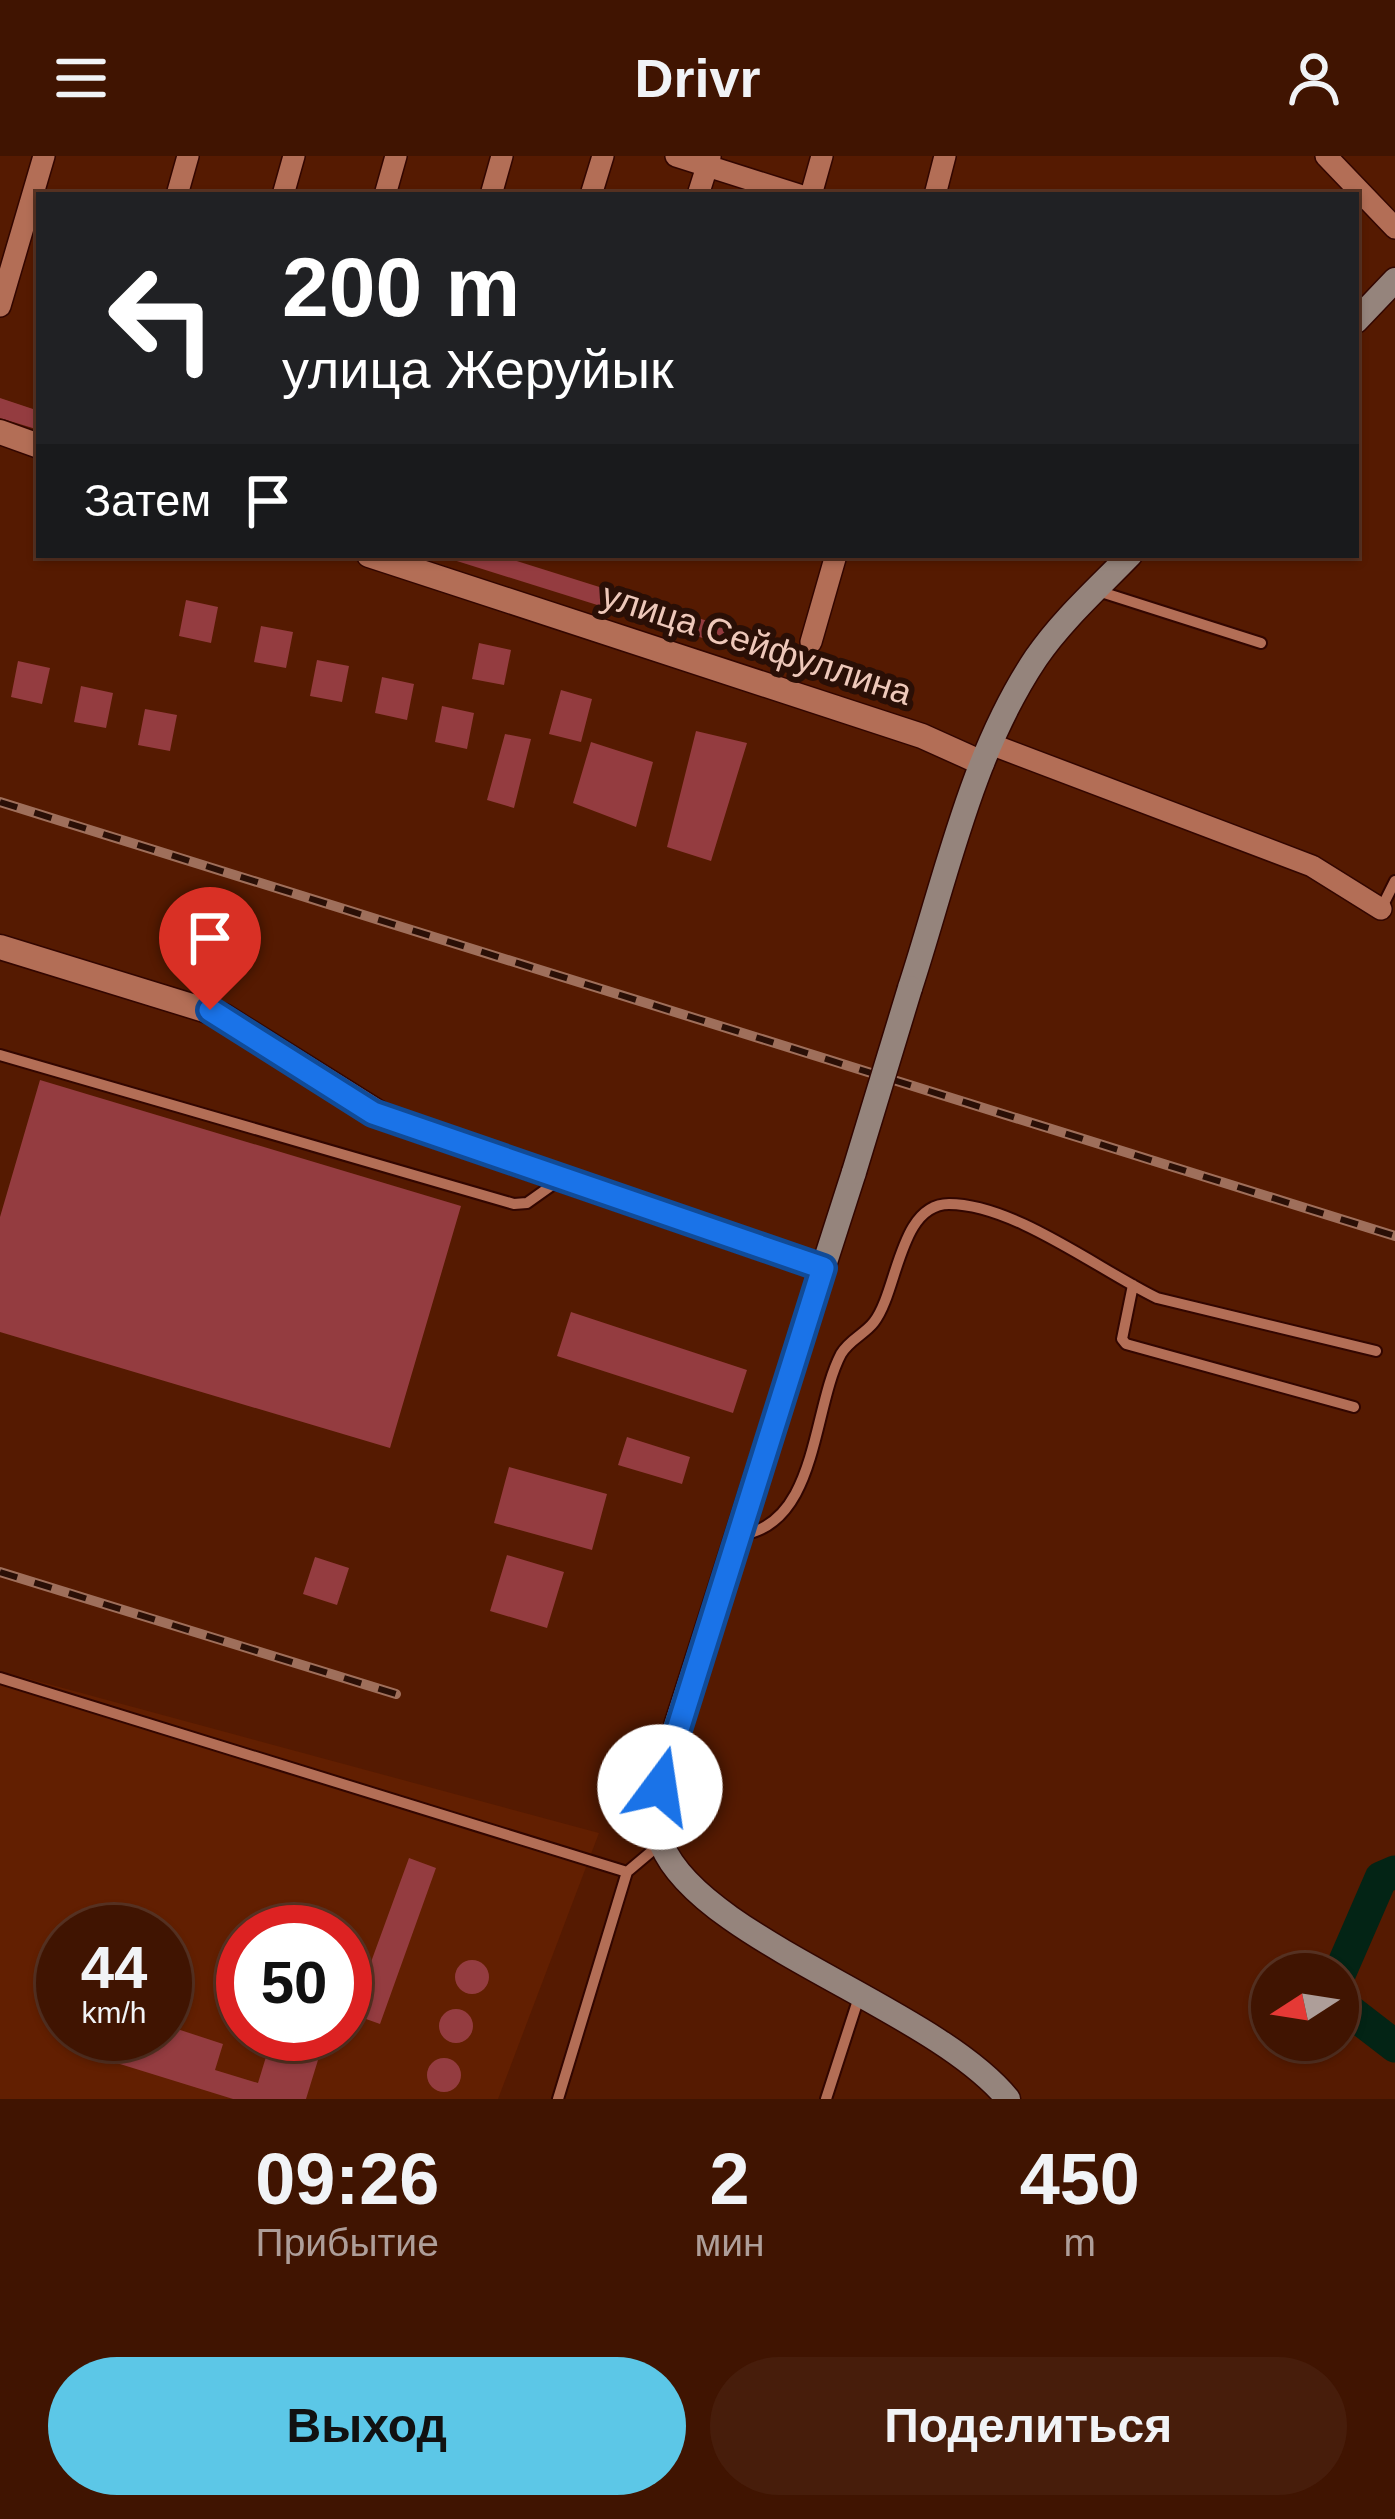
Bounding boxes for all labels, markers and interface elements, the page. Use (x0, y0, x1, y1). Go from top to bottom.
icon: menu (48, 45, 114, 111)
icon: person (1281, 45, 1347, 111)
text: Drivr (634, 48, 761, 108)
icon: left (84, 240, 240, 396)
text: 200 m (282, 240, 520, 334)
text: улица Жеруйык (282, 339, 674, 399)
icon: arrive (235, 468, 301, 534)
text: Затем (84, 475, 211, 526)
street label: улица Сейфуллина (597, 574, 918, 713)
pin (159, 887, 261, 1010)
icon: arrive (177, 905, 243, 971)
position arrow (597, 1724, 723, 1850)
speed limit sign: 50 (216, 1905, 372, 2061)
text: 44 (81, 1934, 147, 2001)
north arrow (1251, 1953, 1359, 2061)
map controls (1251, 1953, 1359, 2061)
text: km/h (81, 1996, 147, 2029)
text: 09:26 (255, 2139, 439, 2219)
text: 2 (709, 2139, 750, 2219)
text: 450 (1020, 2139, 1140, 2219)
text: Прибытие (256, 2221, 439, 2264)
text: мин (694, 2221, 765, 2264)
text: m (1064, 2221, 1096, 2264)
button: Выход (48, 2357, 686, 2495)
button: Поделиться (710, 2357, 1347, 2495)

